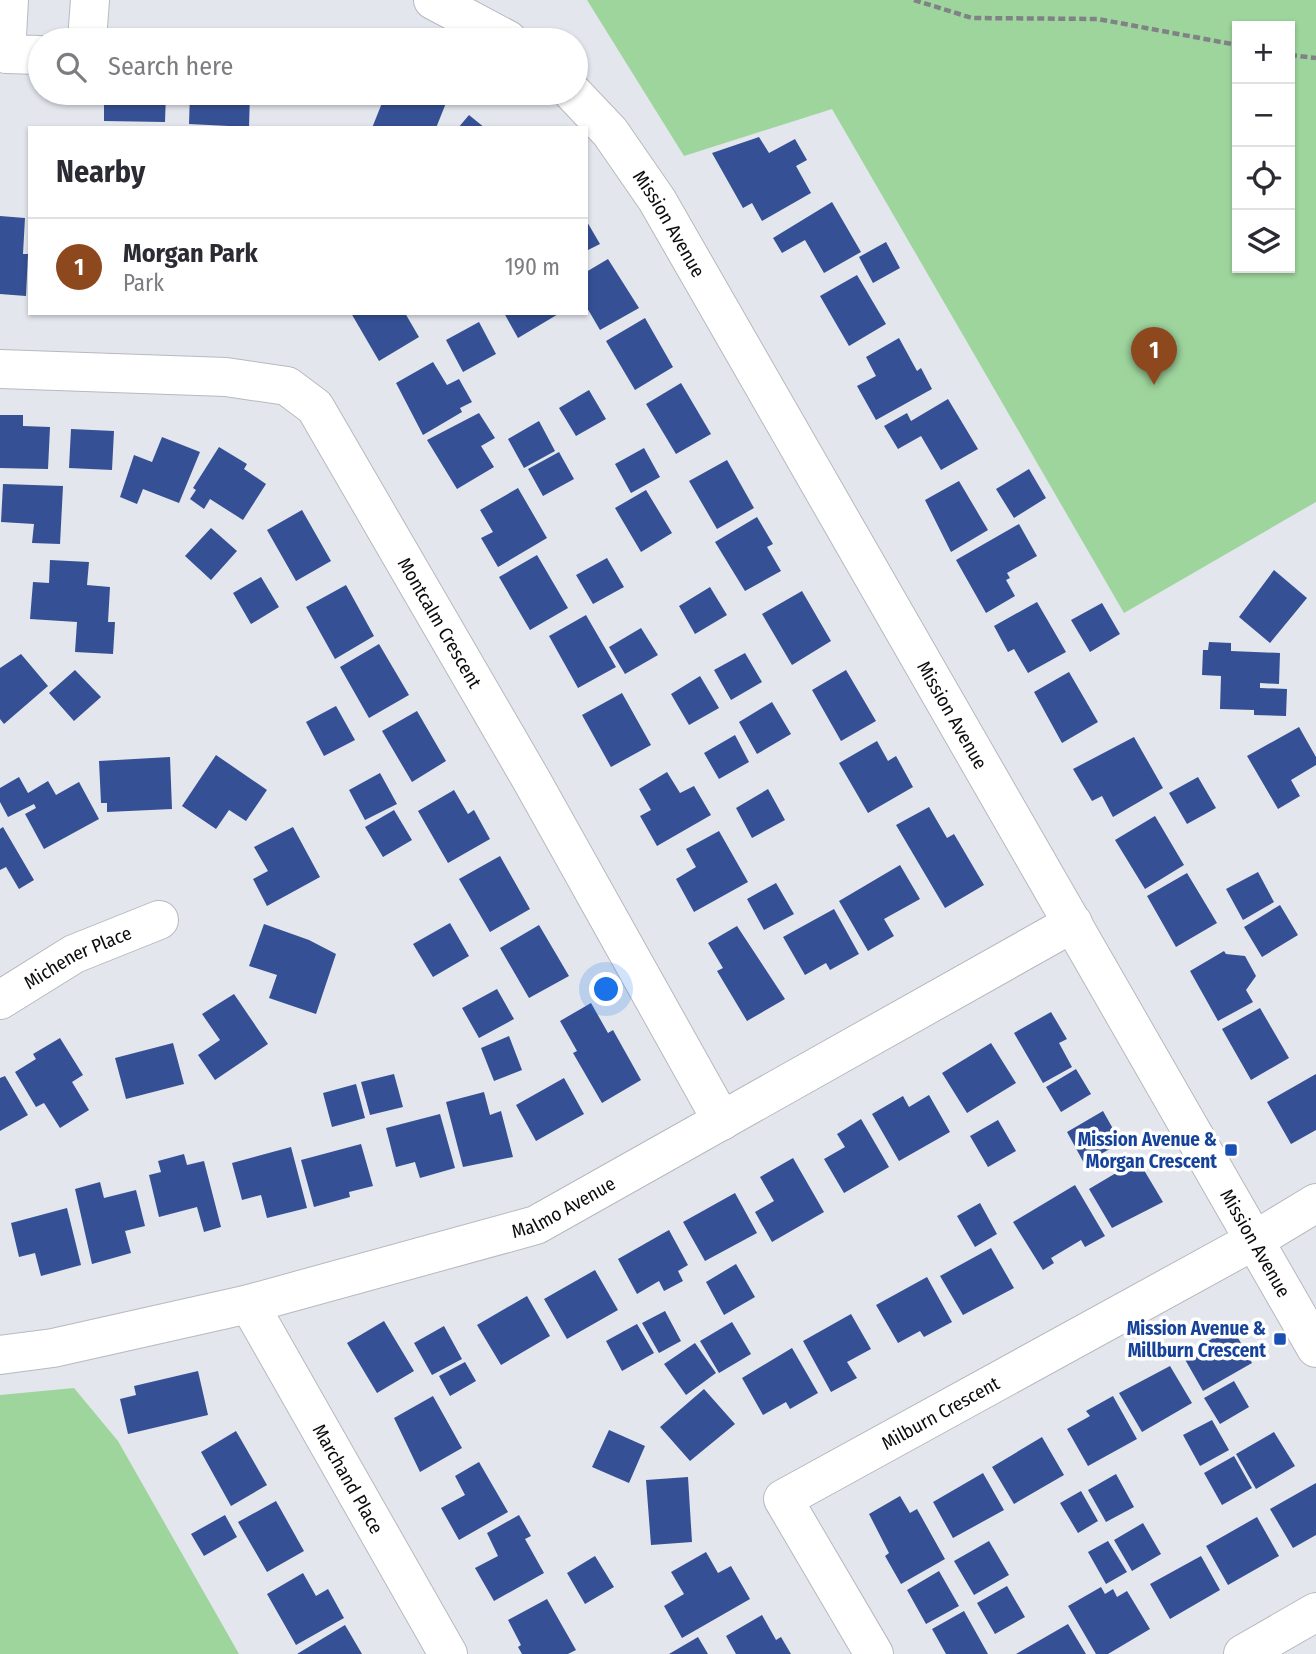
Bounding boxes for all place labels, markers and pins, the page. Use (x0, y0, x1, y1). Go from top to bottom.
pin: 1 (1131, 327, 1177, 385)
place label: Mission Avenue & Morgan Crescent (1078, 1128, 1217, 1173)
marker: Mission Avenue & Morgan Crescent (1223, 1142, 1239, 1158)
place label: Mission Avenue & Millburn Crescent (1127, 1317, 1266, 1362)
marker: Mission Avenue & Millburn Crescent (1272, 1331, 1288, 1347)

